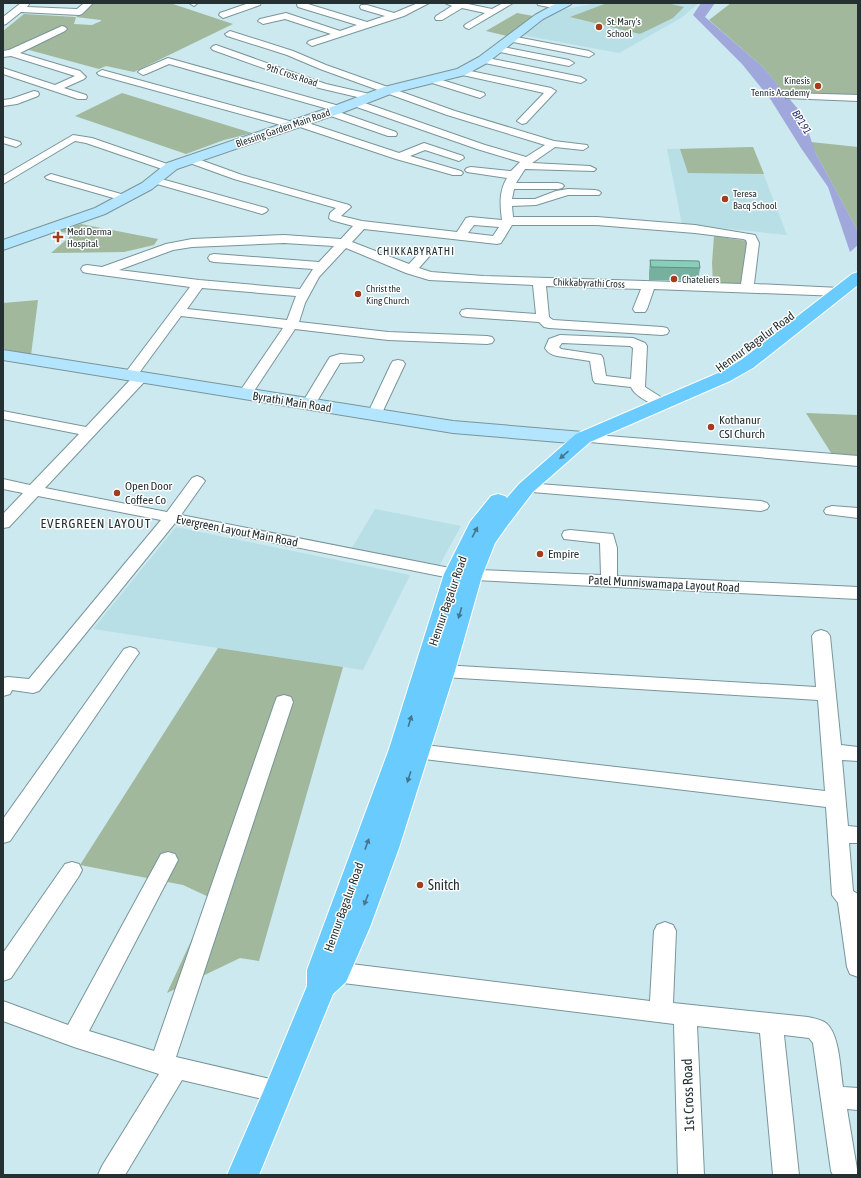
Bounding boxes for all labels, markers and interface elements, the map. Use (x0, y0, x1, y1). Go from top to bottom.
place label: St. Mary's School (607, 16, 641, 39)
marker: St. Mary's School (594, 22, 604, 32)
street label: 9th Cross Road (265, 62, 319, 89)
place label: Kinesis Tennis Academy (751, 75, 810, 98)
marker: Kinesis Tennis Academy (813, 81, 823, 91)
street label: Blessing Garden Main Road (234, 107, 332, 149)
water label: BP191 (790, 108, 814, 136)
place label: Teresa Bacq School (733, 188, 777, 211)
marker: Teresa Bacq School (720, 194, 730, 204)
place label: Medi Derma Hospital (67, 226, 112, 249)
marker: Medi Derma Hospital (52, 231, 64, 243)
district label: CHIKKABYRATHI (377, 245, 455, 257)
marker: Chateliers (669, 274, 679, 284)
place label: Chateliers (682, 274, 720, 285)
street label: Chikkabyrathi Cross (553, 276, 626, 290)
place label: Christ the King Church (366, 283, 410, 306)
marker: Christ the King Church (353, 289, 363, 299)
street label: Hennur Bagalur Road (713, 309, 797, 375)
street label: Byrathi Main Road (251, 389, 333, 415)
place label: Kothanur CSI Church (719, 413, 765, 441)
marker: Kothanur CSI Church (706, 422, 716, 432)
one-way arrow (558, 450, 569, 459)
place label: Open Door Coffee Co (125, 479, 173, 507)
marker: Open Door Coffee Co (112, 488, 122, 498)
street label: Evergreen Layout Main Road (175, 512, 299, 550)
district label: EVERGREEN LAYOUT (41, 516, 151, 531)
one-way arrow (471, 526, 478, 538)
place label: Empire (548, 547, 579, 561)
marker: Empire (535, 549, 545, 559)
street label: Hennur Bagalur Road (426, 554, 470, 648)
street label: Patel Munniswamapa Layout Road (588, 573, 740, 595)
one-way arrow (457, 607, 463, 619)
one-way arrow (407, 715, 413, 727)
one-way arrow (405, 772, 411, 784)
one-way arrow (364, 837, 370, 849)
street label: Hennur Bagalur Road (321, 860, 367, 954)
place label: Snitch (428, 877, 460, 893)
marker: Snitch (415, 880, 425, 890)
one-way arrow (362, 894, 368, 906)
street label: 1st Cross Road (679, 1058, 697, 1132)

